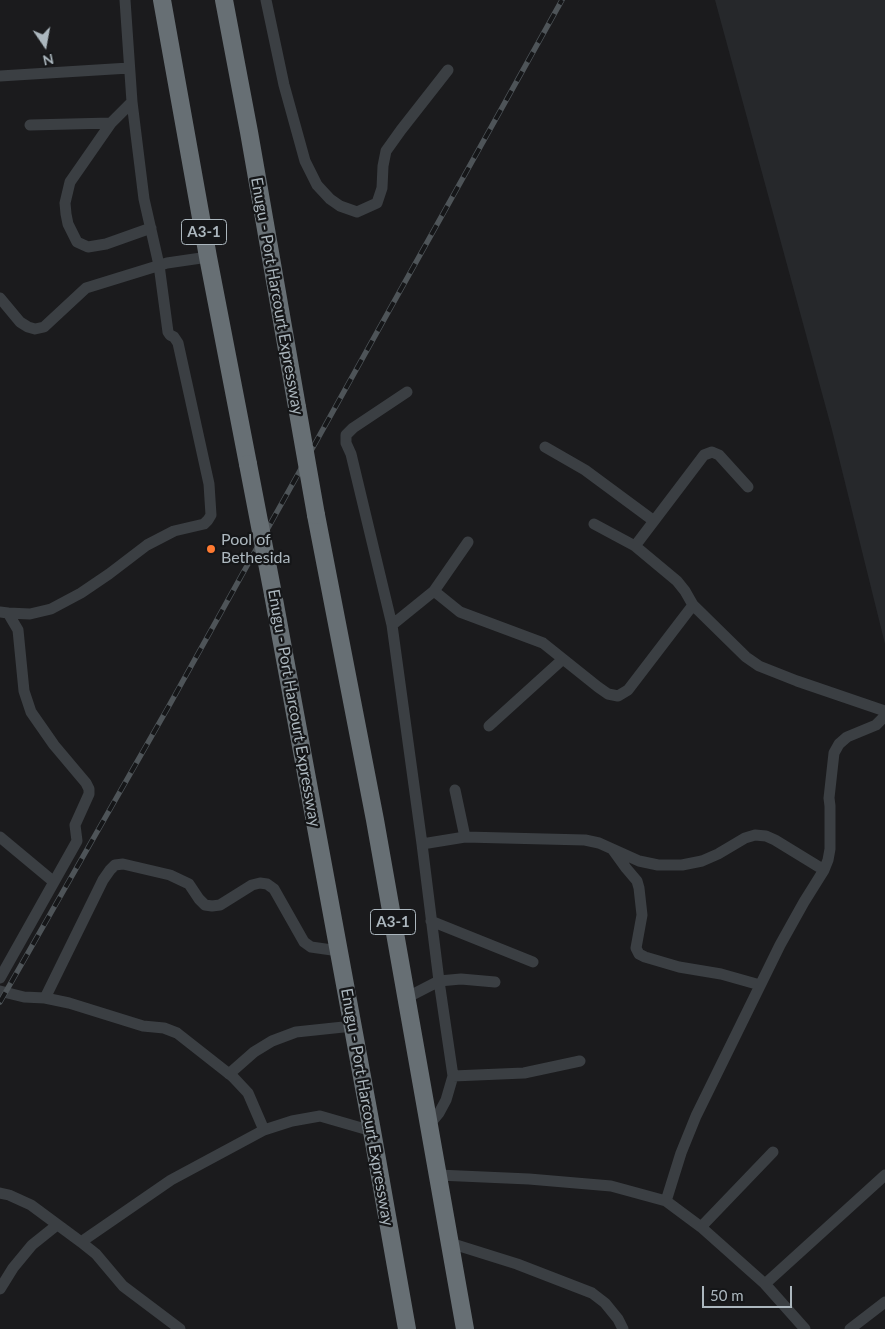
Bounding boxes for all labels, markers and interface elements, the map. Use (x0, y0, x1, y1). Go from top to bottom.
north arrow (20, 20, 70, 70)
text: N (41, 51, 55, 70)
street label: Enugu - Port Harcourt Expressway (247, 176, 307, 416)
road number: A3-1 (182, 220, 226, 244)
place label: Pool of Bethesida (221, 530, 290, 568)
marker: Pool of Bethesida (205, 543, 217, 555)
street label: Enugu - Port Harcourt Expressway (264, 588, 324, 828)
road number: A3-1 (370, 910, 416, 934)
street label: Enugu - Port Harcourt Expressway (337, 987, 397, 1227)
scale bar (705, 1276, 795, 1308)
text: 50 m (710, 1286, 744, 1304)

